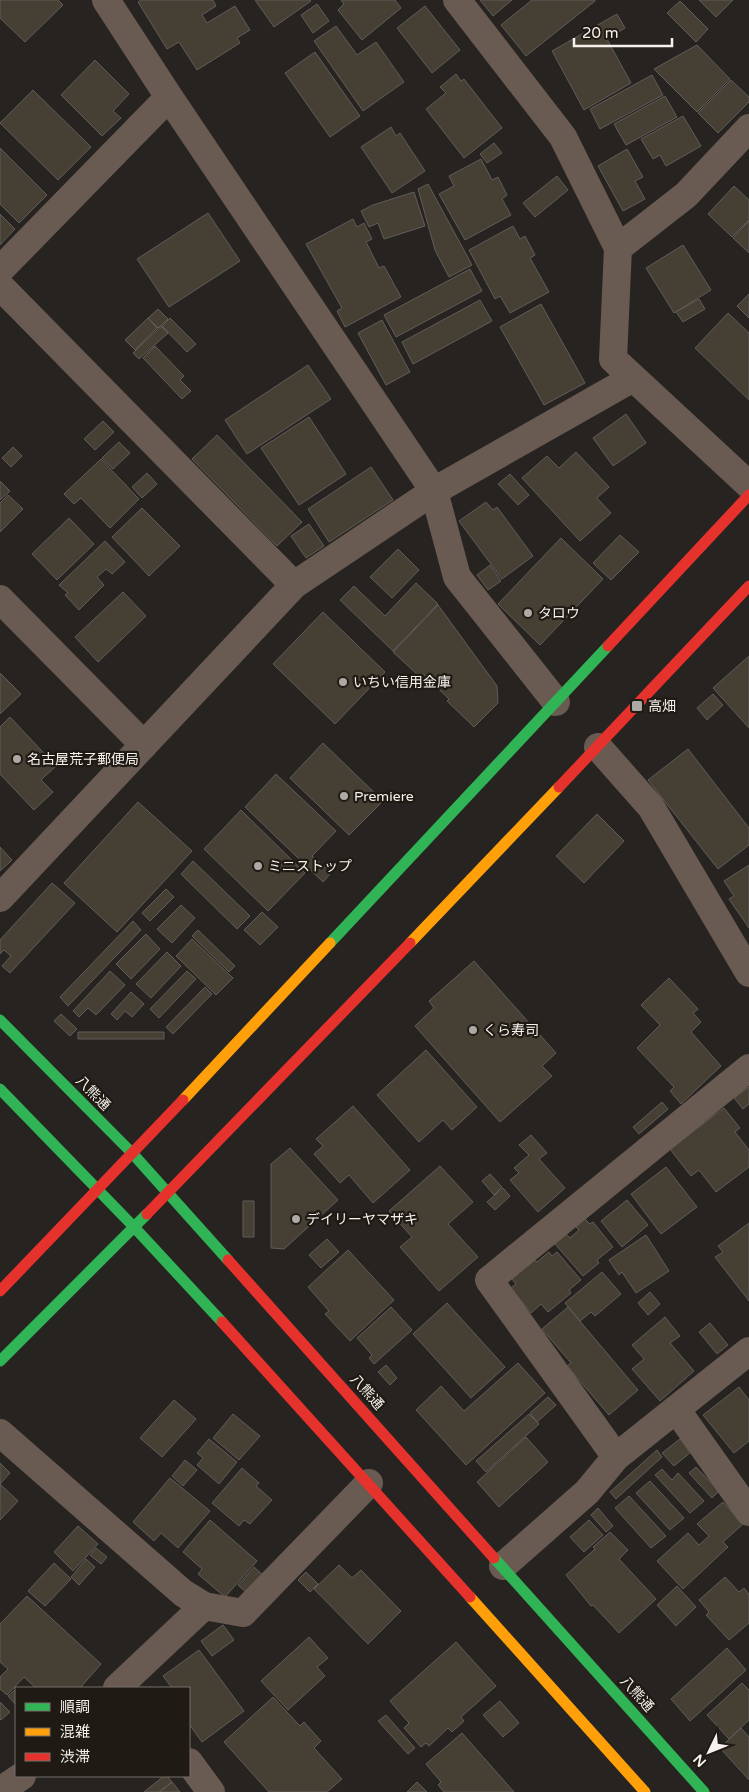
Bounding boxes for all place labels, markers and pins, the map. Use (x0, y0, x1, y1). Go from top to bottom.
place label: タロウ (538, 605, 580, 622)
marker: タロウ (522, 607, 534, 619)
place label: いちい信用金庫 (353, 674, 451, 691)
marker: いちい信用金庫 (337, 676, 349, 688)
place label: 高畑 (648, 698, 676, 715)
marker: 高畑 (630, 699, 644, 713)
place label: 名古屋荒子郵便局 (27, 751, 139, 768)
marker: 名古屋荒子郵便局 (11, 753, 23, 765)
place label: Premiere (354, 788, 414, 805)
marker: Premiere (338, 790, 350, 802)
place label: ミニストップ (268, 858, 352, 875)
marker: ミニストップ (252, 860, 264, 872)
place label: くら寿司 (483, 1022, 539, 1039)
marker: くら寿司 (467, 1024, 479, 1036)
place label: デイリーヤマザキ (306, 1211, 418, 1228)
marker: デイリーヤマザキ (290, 1213, 302, 1225)

